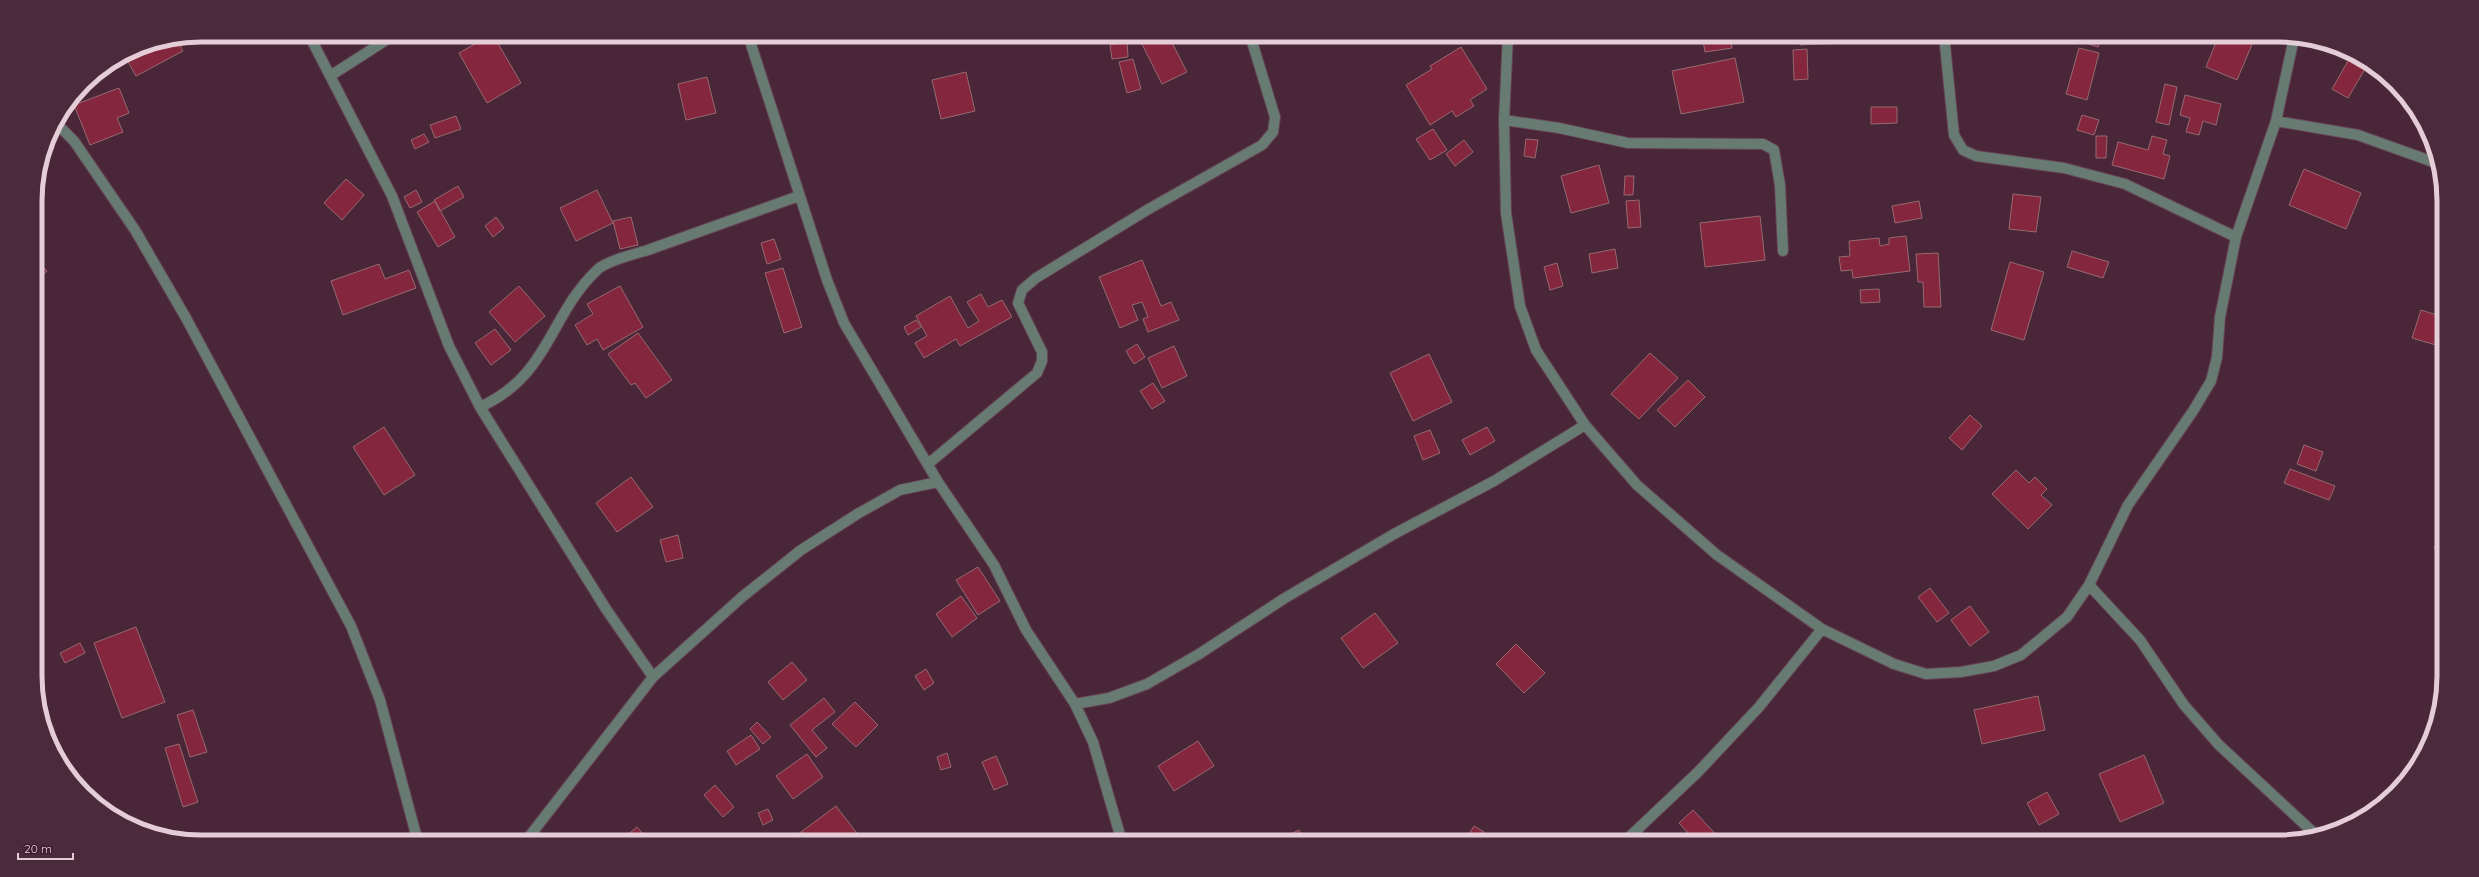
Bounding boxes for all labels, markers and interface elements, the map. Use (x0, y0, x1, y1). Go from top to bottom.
scale bar (18, 835, 73, 861)
text: 20 m (24, 841, 52, 856)

